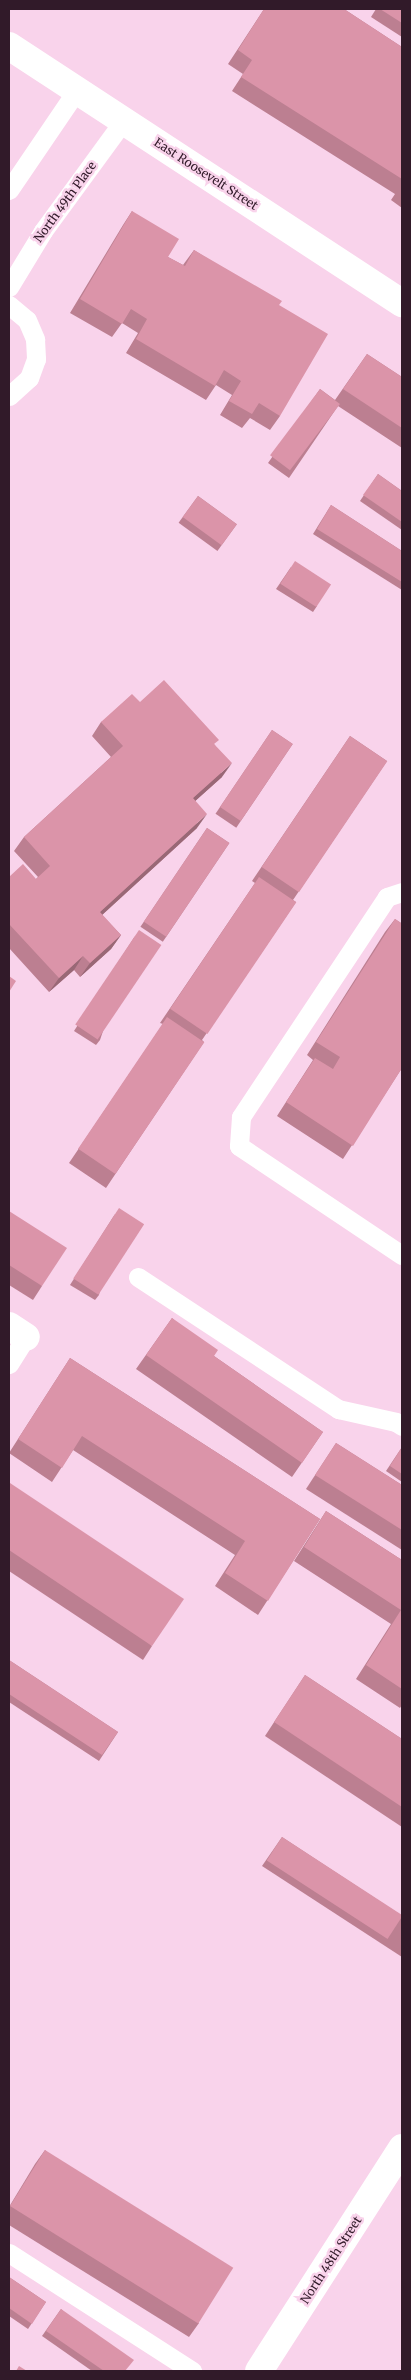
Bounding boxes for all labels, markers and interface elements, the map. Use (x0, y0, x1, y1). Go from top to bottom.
street label: East Roosevelt Street (151, 135, 261, 213)
street label: North 49th Place (31, 159, 99, 245)
street label: North 48th Street (297, 2214, 365, 2306)

